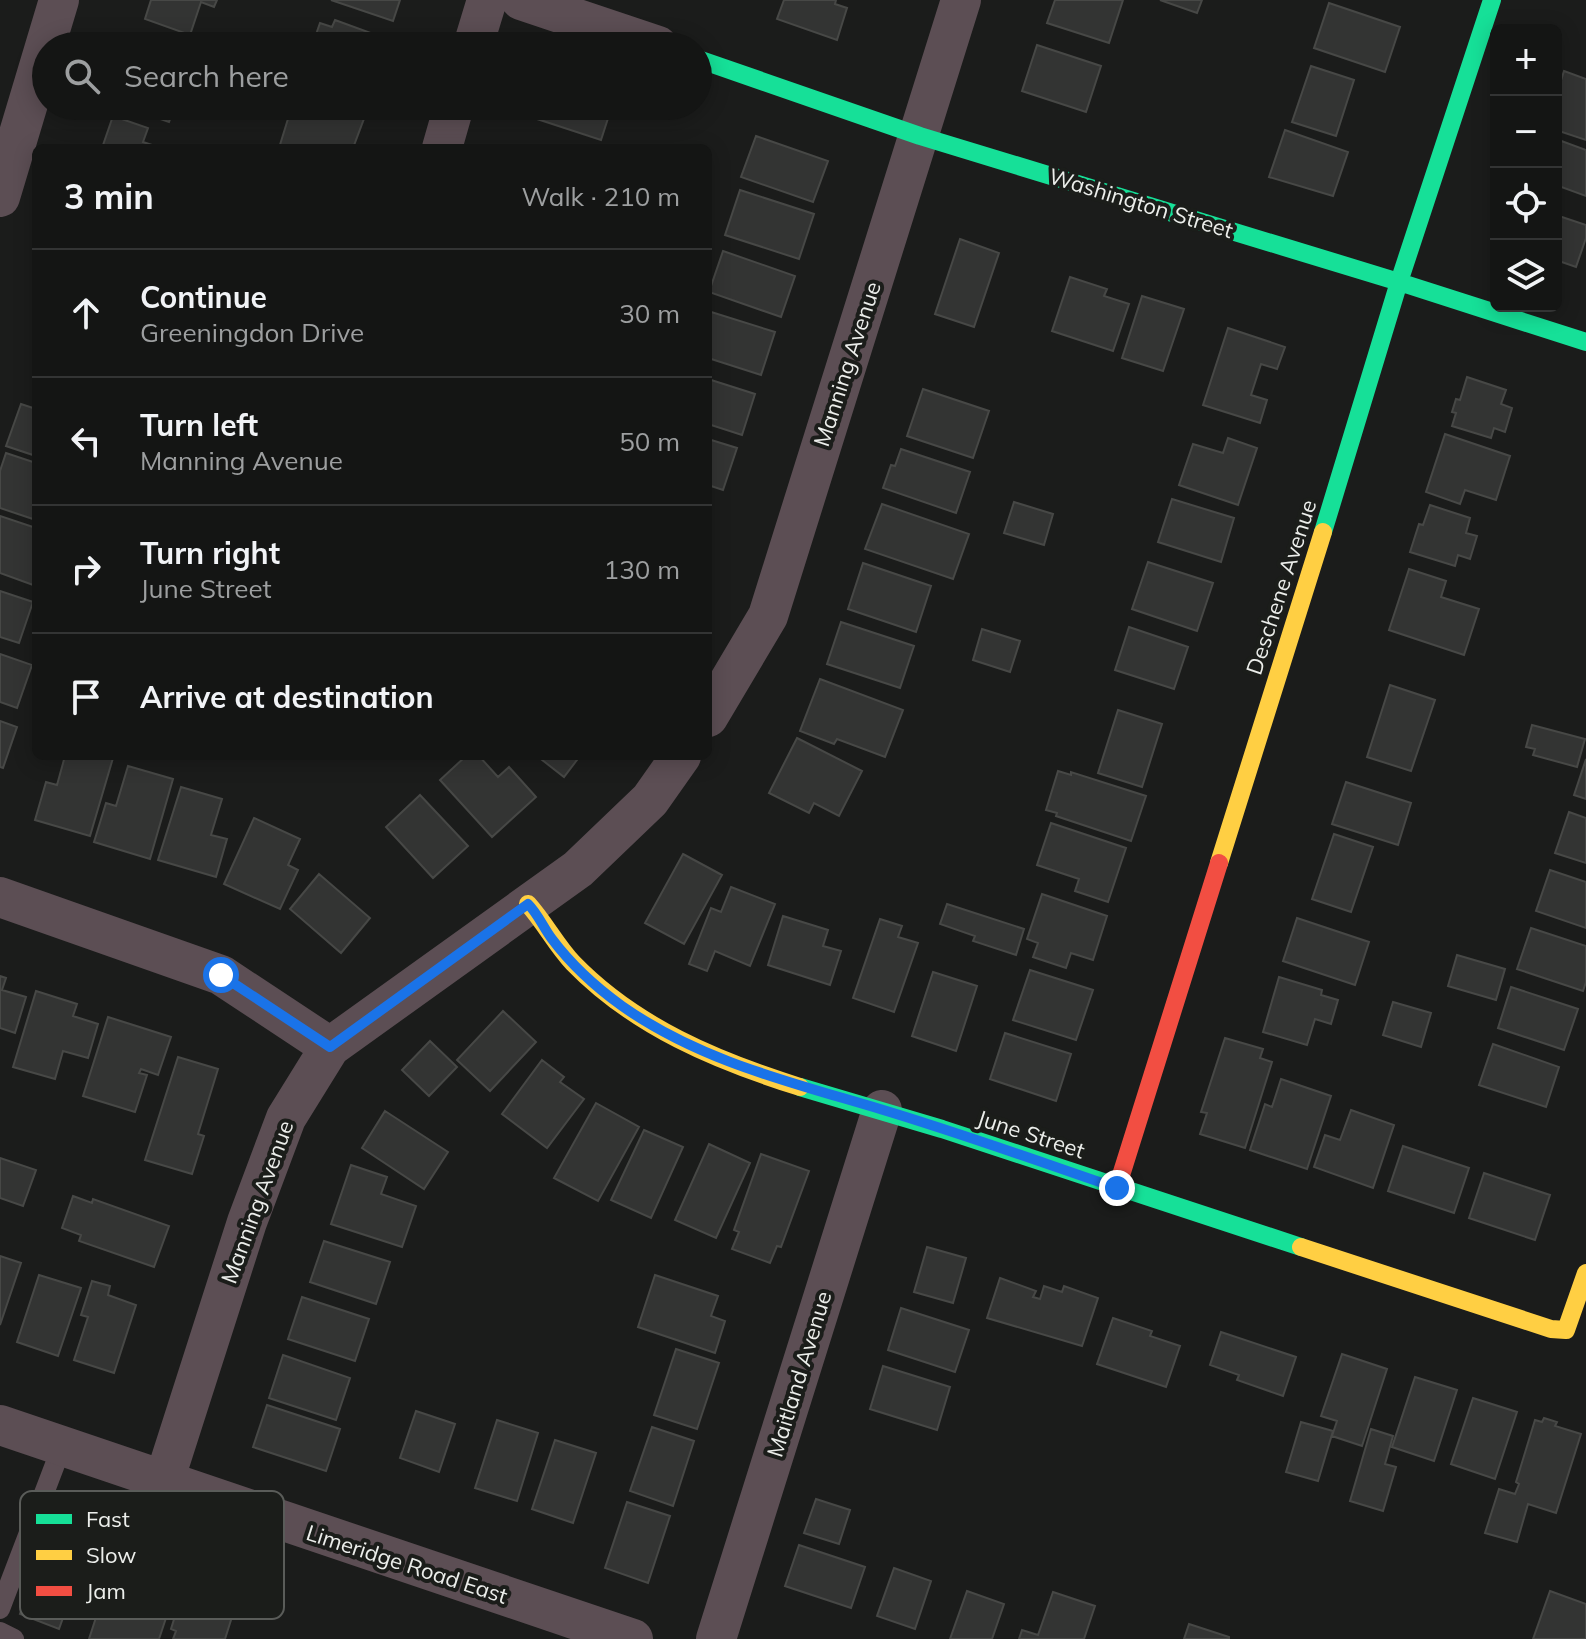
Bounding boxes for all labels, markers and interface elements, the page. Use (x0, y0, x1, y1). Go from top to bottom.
map controls (1490, 24, 1562, 312)
button: + (1490, 24, 1562, 96)
search box (32, 32, 712, 120)
icon: search (60, 54, 104, 98)
text: Search here (124, 57, 289, 95)
button: − (1490, 96, 1562, 168)
street label: Washington Street (1045, 162, 1237, 244)
button: locate (1490, 168, 1562, 240)
text: 3 min (64, 175, 154, 218)
text: Walk · 210 m (521, 180, 680, 213)
button: layers (1490, 240, 1562, 312)
text: Continue (140, 278, 267, 316)
street label: Manning Avenue (807, 278, 887, 450)
icon: ahead (64, 291, 108, 335)
text: 30 m (619, 297, 680, 330)
text: Greeningdon Drive (140, 316, 364, 349)
text: Turn left (140, 406, 258, 444)
icon: left (64, 419, 108, 463)
text: 50 m (619, 425, 680, 458)
text: Manning Avenue (140, 444, 343, 477)
street label: Deschene Avenue (1240, 496, 1322, 678)
text: Turn right (140, 534, 280, 572)
icon: right (64, 547, 108, 591)
text: 130 m (604, 553, 680, 586)
text: June Street (140, 572, 272, 605)
icon: arrive (64, 675, 108, 719)
text: Arrive at destination (140, 678, 434, 716)
route start (203, 957, 239, 993)
street label: June Street (974, 1103, 1089, 1165)
street label: Manning Avenue (214, 1117, 300, 1287)
route end (1099, 1170, 1135, 1206)
street label: Maitland Avenue (760, 1288, 838, 1460)
legend (20, 1491, 284, 1619)
text: Fast (86, 1505, 130, 1533)
street label: Limeridge Road East (303, 1518, 511, 1610)
text: Slow (86, 1541, 136, 1569)
text: Jam (86, 1577, 126, 1605)

